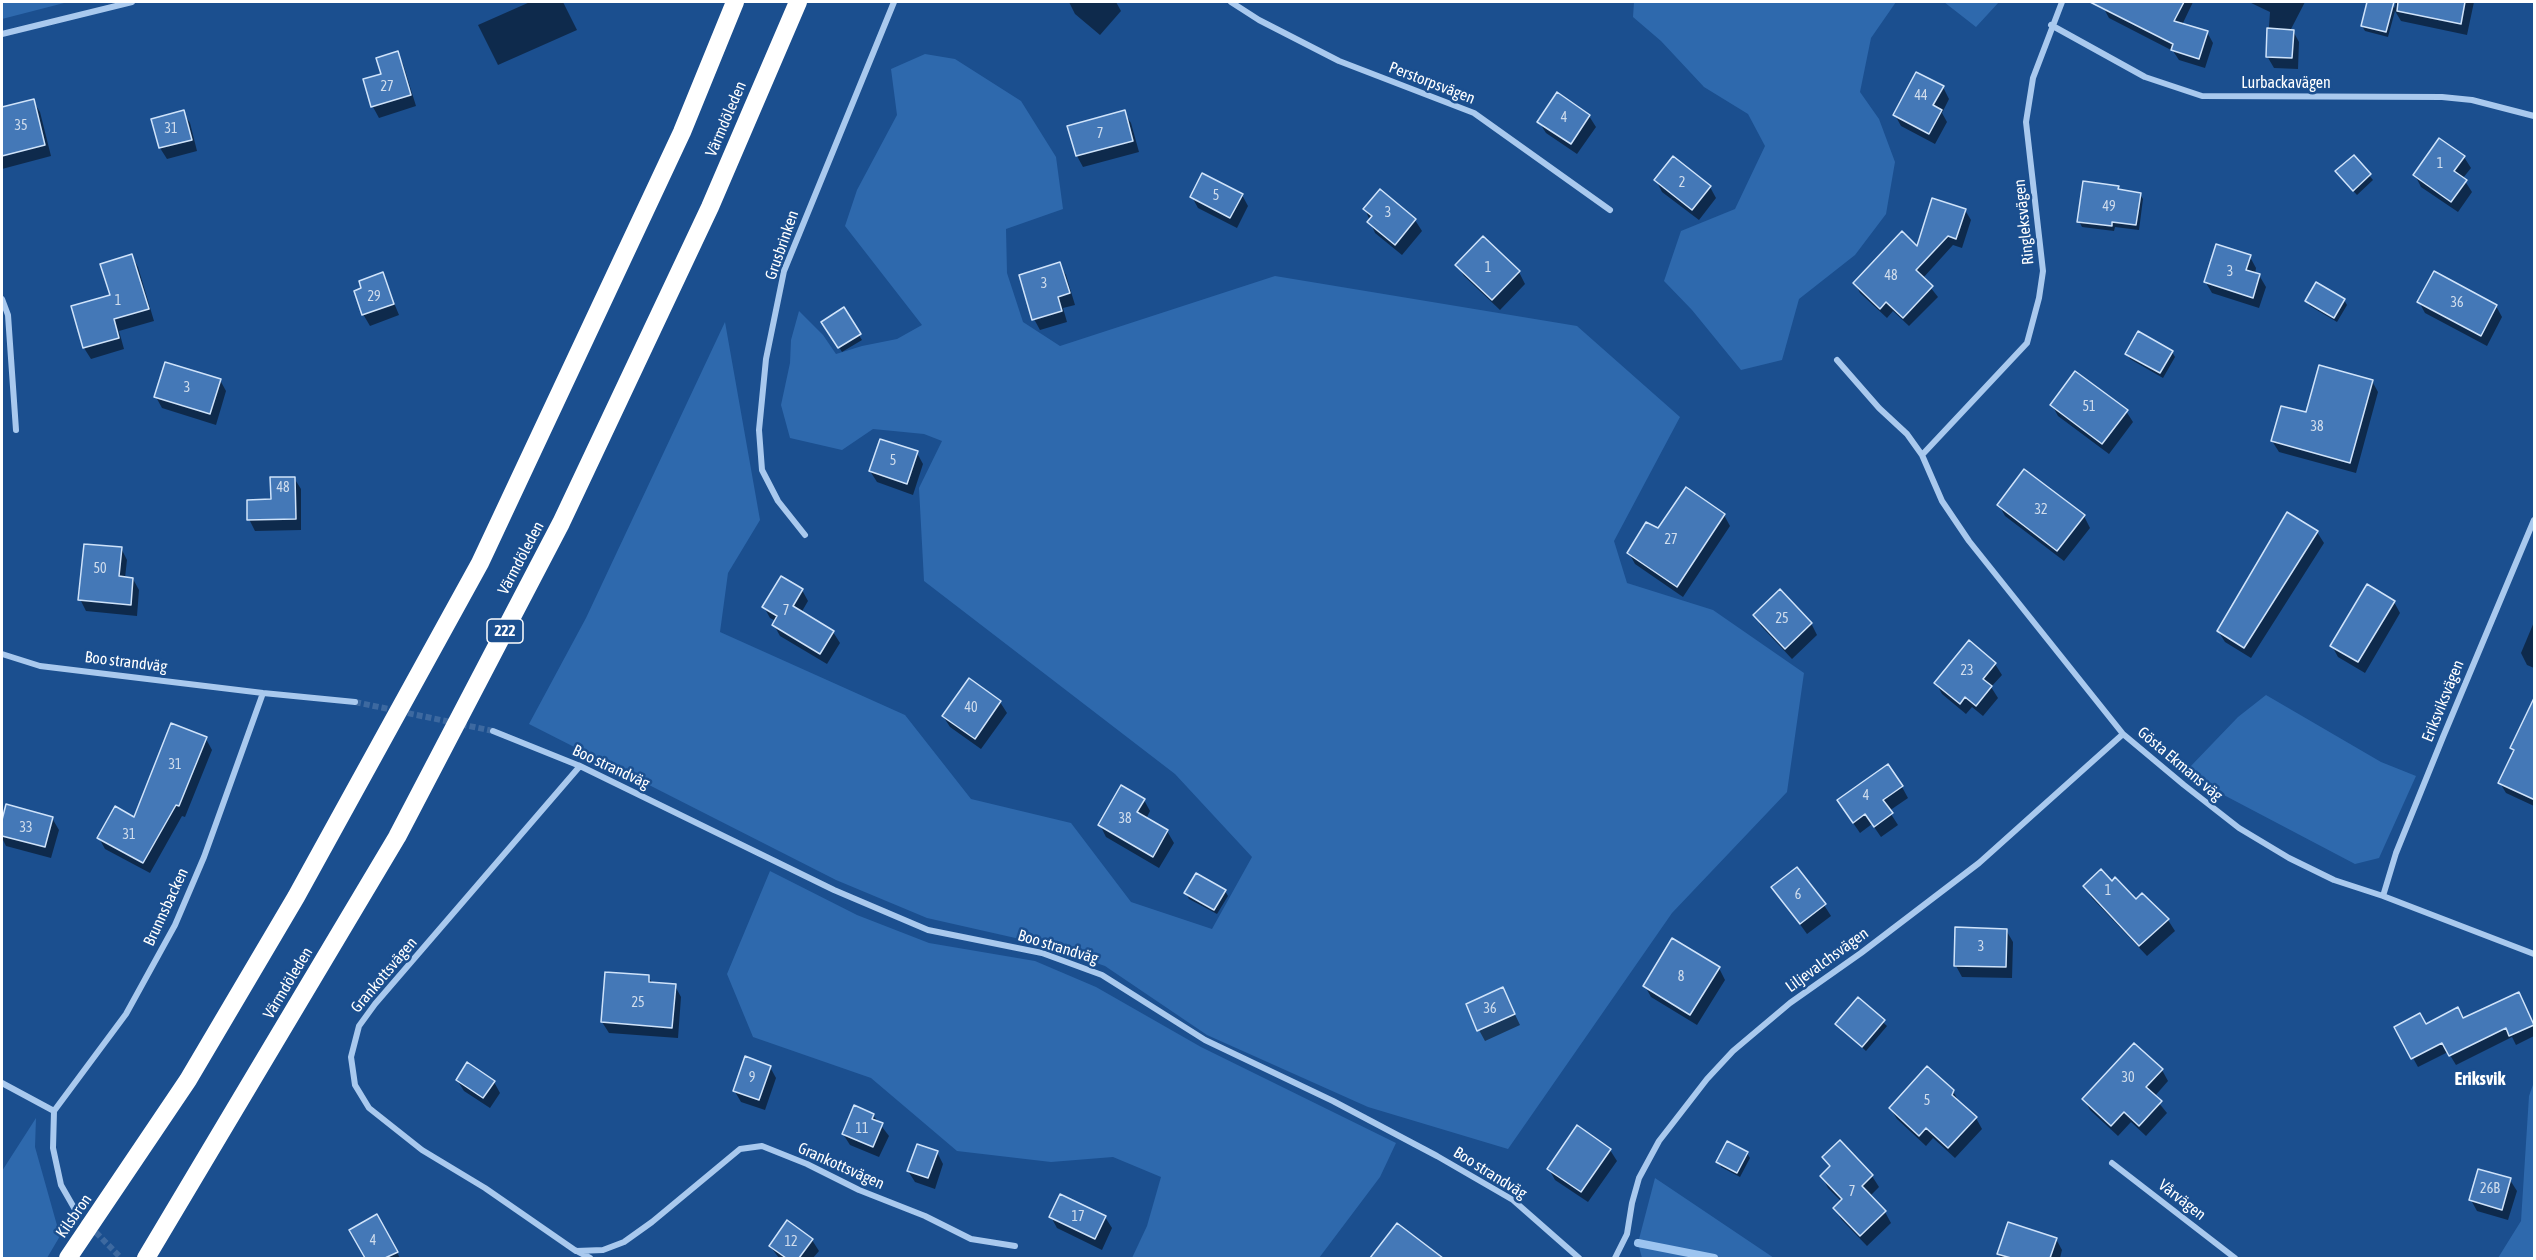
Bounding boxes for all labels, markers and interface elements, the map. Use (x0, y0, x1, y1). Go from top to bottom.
street label: Perstorpsvägen (1386, 58, 1478, 108)
street label: Lurbackavägen (2241, 73, 2331, 93)
street label: Värmdöleden (702, 78, 750, 160)
house number: 27 (380, 79, 394, 95)
house number: 44 (1914, 88, 1928, 104)
house number: 4 (1561, 110, 1567, 126)
house number: 35 (14, 118, 28, 134)
house number: 31 (164, 121, 178, 137)
house number: 7 (1097, 126, 1103, 142)
house number: 1 (2437, 156, 2443, 172)
house number: 2 (1679, 175, 1685, 191)
street label: Ringleksvägen (2010, 178, 2038, 266)
house number: 5 (1213, 188, 1219, 204)
house number: 49 (2102, 199, 2116, 215)
house number: 3 (1385, 205, 1391, 221)
street label: Grusbrinken (761, 208, 803, 282)
house number: 1 (1485, 260, 1491, 276)
house number: 3 (2227, 264, 2233, 280)
house number: 48 (1884, 268, 1898, 284)
house number: 3 (1041, 276, 1047, 292)
house number: 29 (367, 289, 381, 305)
house number: 1 (115, 293, 121, 309)
house number: 36 (2450, 295, 2464, 311)
house number: 3 (184, 380, 190, 396)
house number: 51 (2082, 399, 2096, 415)
house number: 38 (2310, 419, 2324, 435)
house number: 5 (890, 453, 896, 469)
house number: 48 (276, 480, 290, 496)
house number: 32 (2034, 502, 2048, 518)
street label: Värmdöleden (494, 518, 548, 598)
house number: 27 (1664, 532, 1678, 548)
house number: 50 (93, 561, 107, 577)
house number: 7 (783, 603, 789, 619)
house number: 25 (1775, 611, 1789, 627)
road number: 222 (487, 619, 523, 643)
street label: Boo strandväg (84, 647, 168, 677)
street label: Eriksviksvägen (2418, 657, 2468, 745)
house number: 23 (1960, 663, 1974, 679)
house number: 40 (964, 700, 978, 716)
street label: Gösta Ekmans väg (2134, 723, 2226, 805)
street label: Boo strandväg (569, 741, 653, 793)
house number: 31 (168, 757, 182, 773)
house number: 4 (1863, 788, 1869, 804)
house number: 38 (1118, 811, 1132, 827)
house number: 33 (19, 820, 33, 836)
house number: 31 (122, 827, 136, 843)
street label: Brunnsbacken (140, 865, 192, 949)
house number: 1 (2105, 883, 2111, 899)
house number: 6 (1795, 887, 1801, 903)
street label: Liljevalchsvägen (1782, 924, 1872, 996)
street label: Boo strandväg (1016, 926, 1100, 968)
street label: Grankottsvägen (347, 933, 421, 1017)
house number: 3 (1978, 939, 1984, 955)
street label: Värmdöleden (259, 944, 317, 1022)
house number: 8 (1678, 969, 1684, 985)
house number: 25 (631, 995, 645, 1011)
house number: 36 (1483, 1001, 1497, 1017)
district label: Eriksvik (2455, 1068, 2505, 1090)
house number: 9 (749, 1070, 755, 1086)
house number: 30 (2121, 1070, 2135, 1086)
house number: 5 (1924, 1093, 1930, 1109)
house number: 11 (855, 1121, 869, 1137)
street label: Grankottsvägen (795, 1138, 887, 1194)
street label: Boo strandväg (1450, 1143, 1530, 1203)
street label: Vårvägen (2154, 1176, 2210, 1224)
house number: 26B (2480, 1181, 2500, 1197)
house number: 7 (1849, 1184, 1855, 1200)
street label: Kilsbron (52, 1190, 96, 1242)
house number: 17 (1071, 1209, 1085, 1225)
house number: 4 (370, 1233, 376, 1249)
house number: 12 (784, 1234, 798, 1250)

